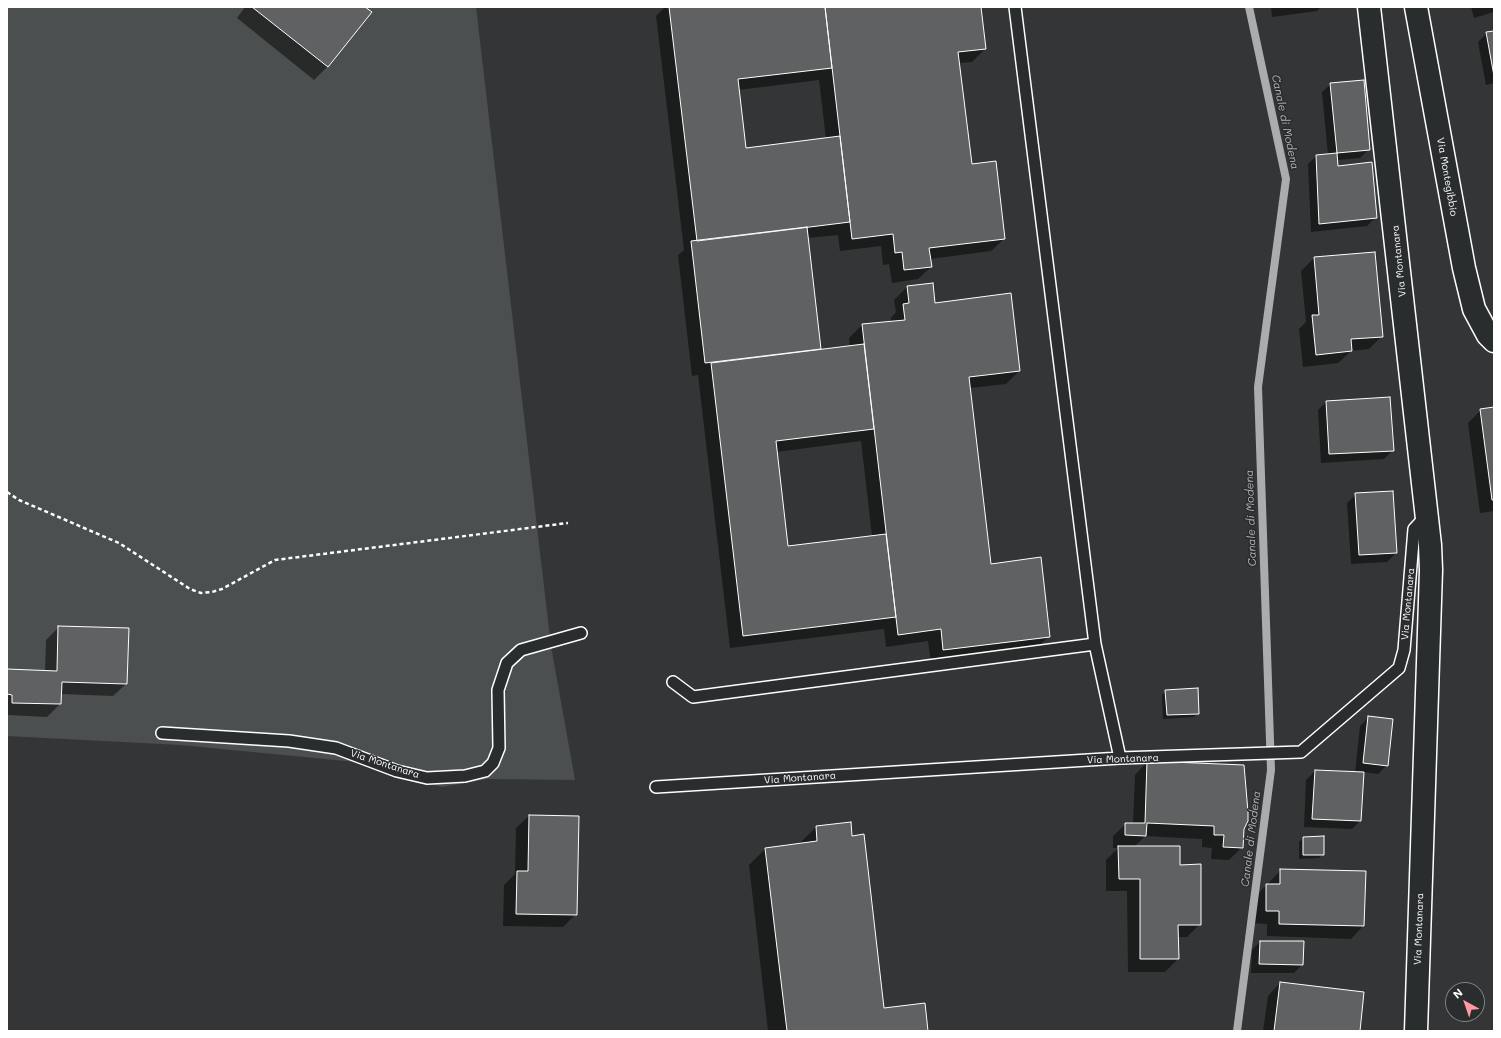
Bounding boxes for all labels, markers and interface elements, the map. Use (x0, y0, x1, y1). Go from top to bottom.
water label: Canale di Modena (1268, 73, 1302, 171)
street label: Via Montegibbio (1434, 137, 1460, 217)
street label: Via Montanara (1389, 225, 1409, 297)
water label: Canale di Modena (1243, 469, 1259, 567)
street label: Via Montanara (1399, 568, 1417, 640)
street label: Via Montanara (349, 747, 421, 781)
street label: Via Montanara (1087, 752, 1159, 766)
street label: Via Montanara (764, 770, 836, 786)
water label: Canale di Modena (1239, 790, 1263, 888)
street label: Via Montanara (1412, 893, 1426, 965)
north arrow (1445, 982, 1485, 1022)
text: N (1450, 985, 1466, 1002)

